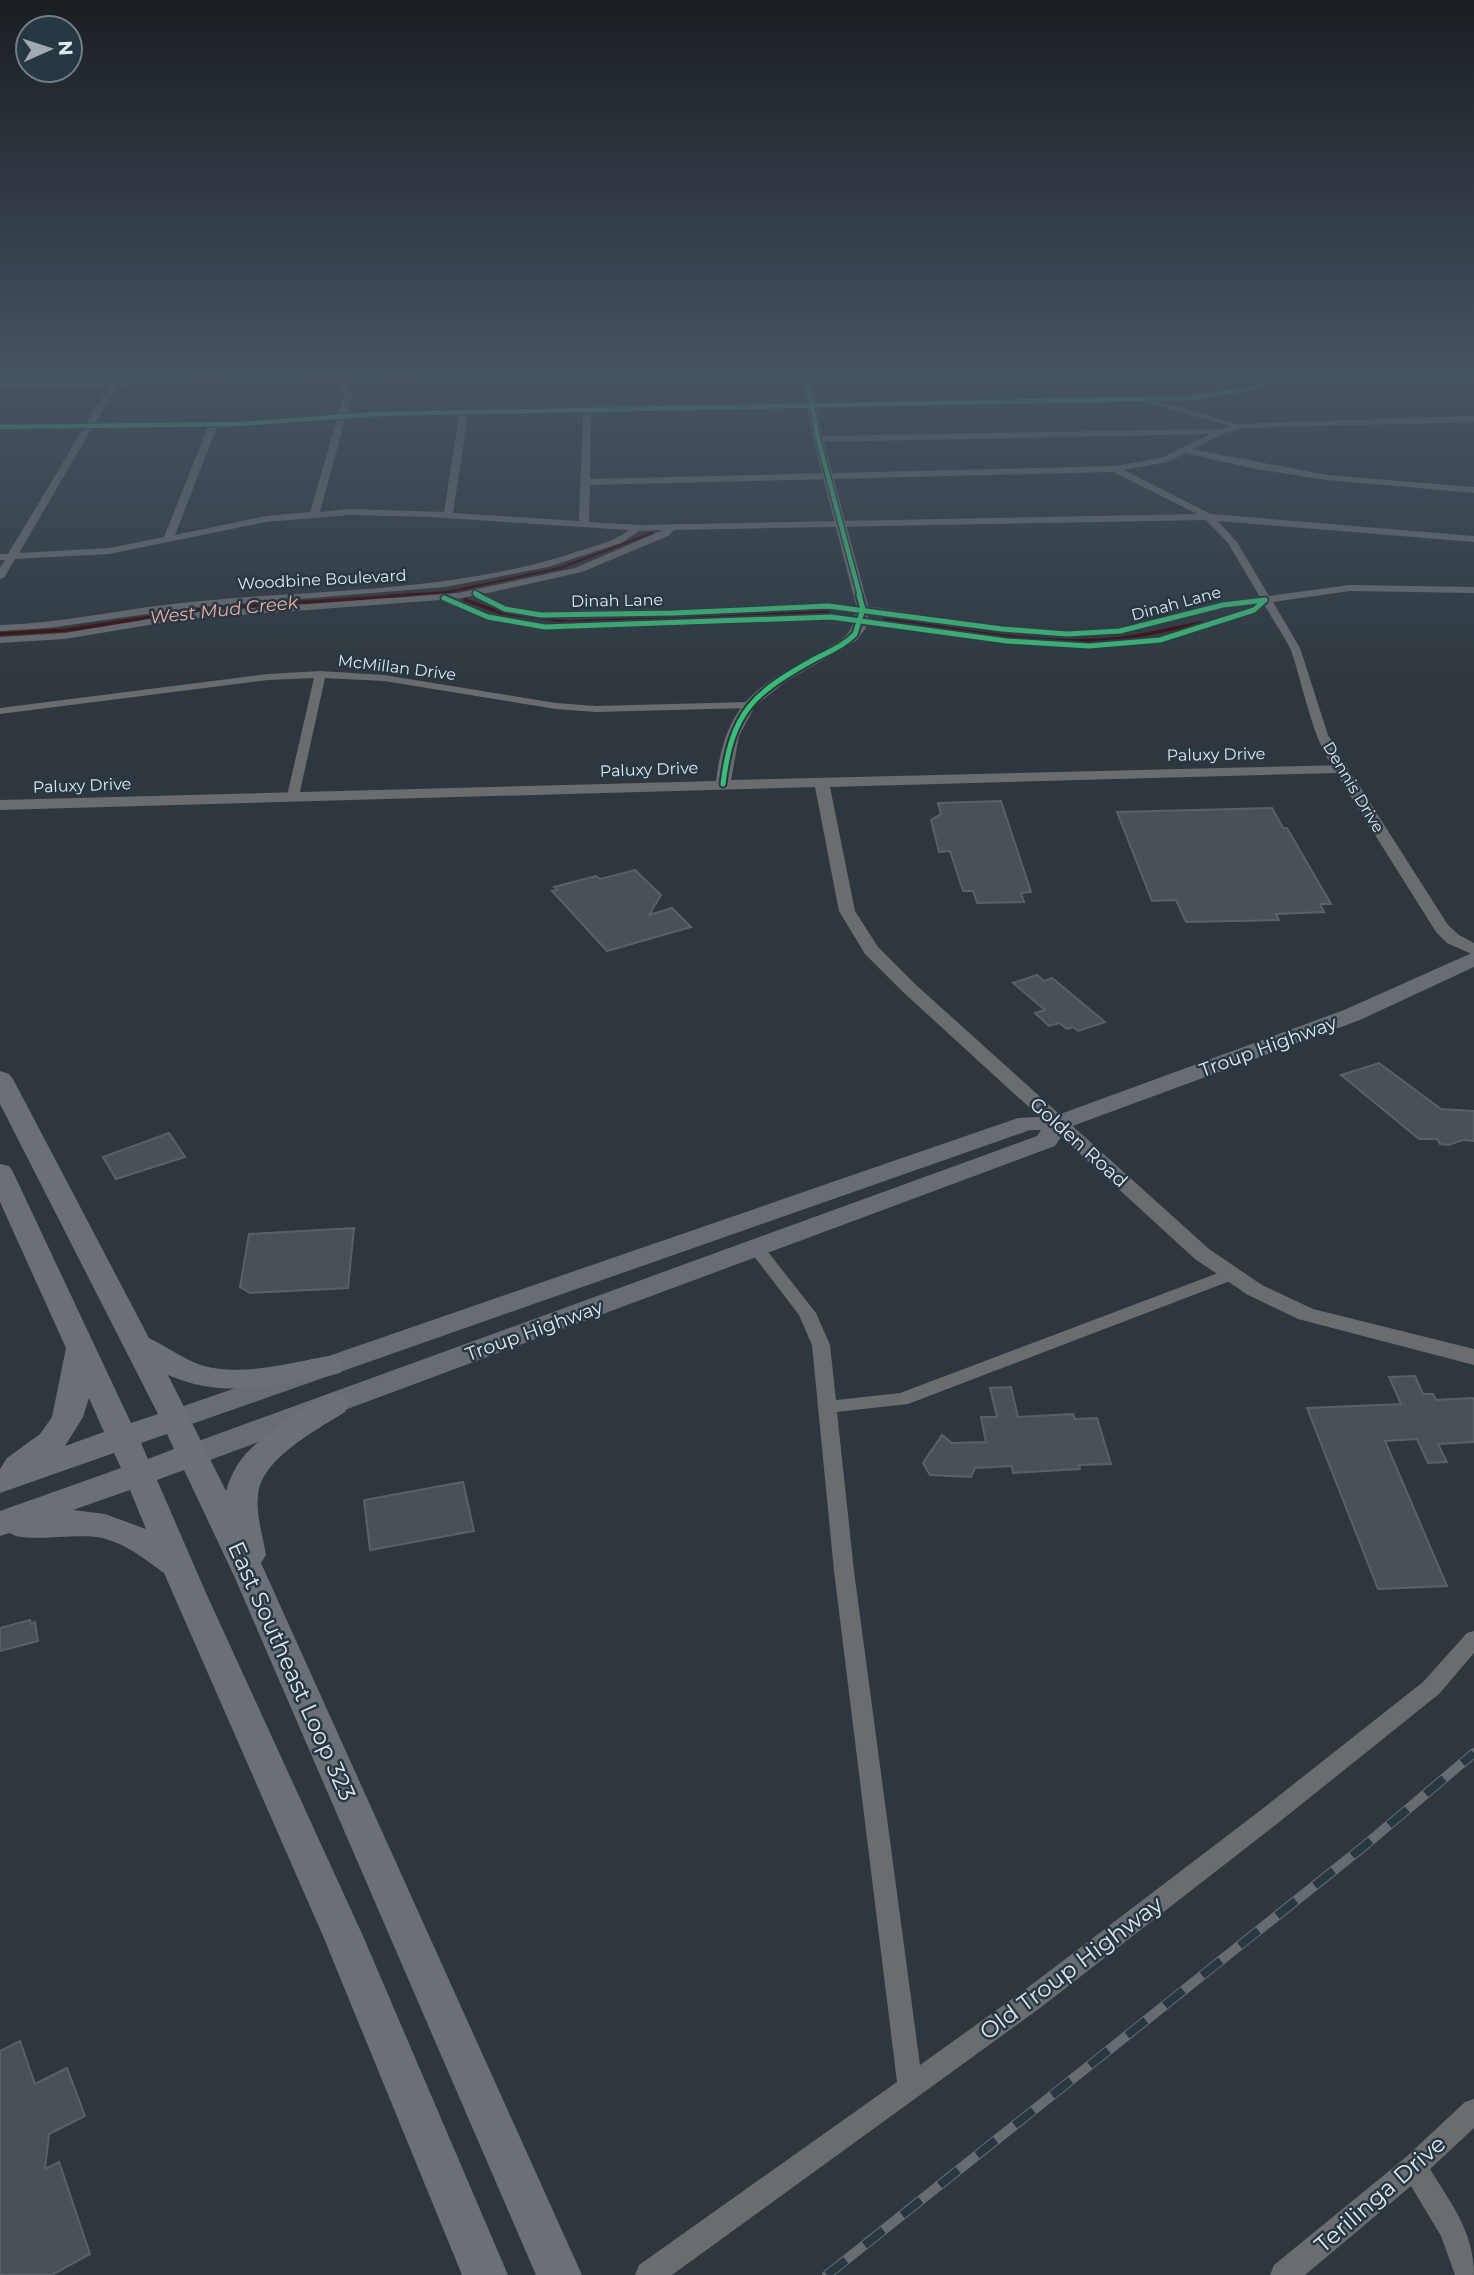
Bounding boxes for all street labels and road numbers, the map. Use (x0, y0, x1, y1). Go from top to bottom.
street label: Woodbine Boulevard (237, 566, 407, 593)
street label: Dinah Lane (1129, 582, 1223, 625)
street label: Dinah Lane (571, 590, 663, 611)
street label: McMillan Drive (337, 651, 457, 684)
street label: Dennis Drive (1319, 738, 1388, 836)
street label: Paluxy Drive (1167, 744, 1265, 765)
street label: Paluxy Drive (599, 758, 699, 781)
street label: Paluxy Drive (32, 774, 132, 797)
street label: Troup Highway (1196, 1011, 1341, 1082)
street label: Golden Road (1025, 1092, 1132, 1192)
street label: Troup Highway (462, 1295, 607, 1366)
street label: East Southeast Loop 323 (222, 1537, 362, 1805)
street label: Old Troup Highway (974, 1890, 1168, 2046)
street label: Terilinga Drive (1309, 2129, 1451, 2259)

